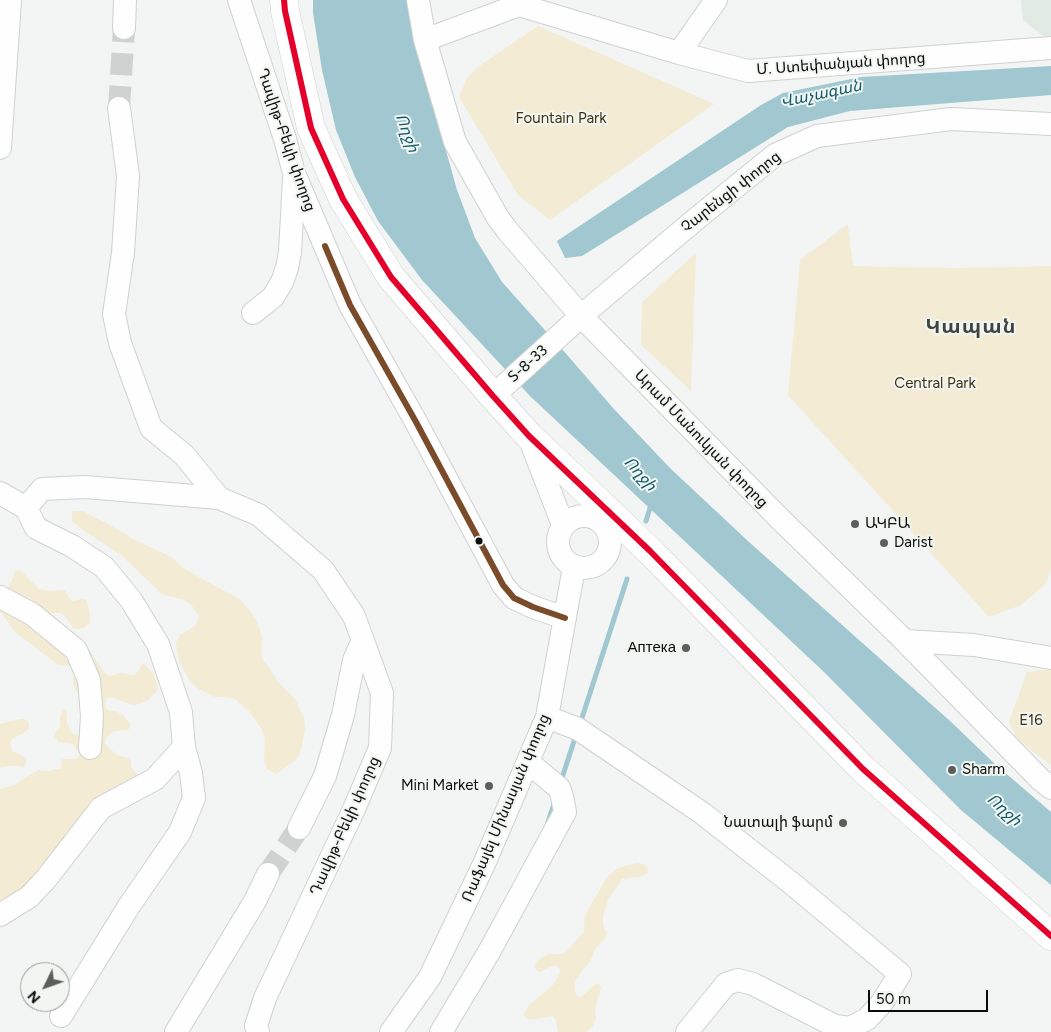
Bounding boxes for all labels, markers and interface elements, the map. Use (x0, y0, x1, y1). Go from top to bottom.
street label: Մ. Ստեփանյան փողոց (756, 49, 926, 79)
street label: Դավիթ-Բեկի փողոց (253, 66, 319, 214)
water label: Վաչագան (779, 76, 863, 112)
park label: Fountain Park (516, 110, 606, 128)
water label: Ողջի (391, 111, 423, 155)
street label: Չարենցի փողոց (678, 148, 784, 236)
district label: Կապան (925, 315, 1017, 339)
street label: Տ-8-33 (505, 342, 551, 386)
street label: Արամ Մանուկյան փողոց (630, 366, 772, 512)
park label: Central Park (894, 375, 976, 393)
water label: Ողջի (620, 453, 660, 495)
place label: ԱԿԲԱ (865, 515, 910, 533)
marker: ԱԿԲԱ (849, 518, 861, 530)
place label: Darist (894, 534, 933, 552)
unlabelled marker (474, 536, 484, 546)
marker: Darist (878, 537, 890, 549)
place label: Аптека (628, 639, 676, 657)
marker: Аптека (680, 642, 692, 654)
street label: Ռաֆայել Մինասյան փողոց (458, 711, 554, 905)
park label: E16 (1019, 712, 1043, 730)
street label: Դավիթ-Բեկի փողոց (306, 754, 384, 898)
place label: Sharm (962, 761, 1005, 779)
marker: Sharm (946, 764, 958, 776)
place label: Mini Market (401, 777, 479, 795)
marker: Mini Market (483, 780, 495, 792)
water label: Ողջի (983, 790, 1025, 830)
place label: Նատալի ֆարմ (724, 814, 833, 832)
marker: Նատալի ֆարմ (837, 817, 849, 829)
north arrow (20, 962, 70, 1012)
scale bar (871, 980, 991, 1012)
text: N (24, 987, 44, 1006)
text: 50 m (876, 990, 911, 1008)

